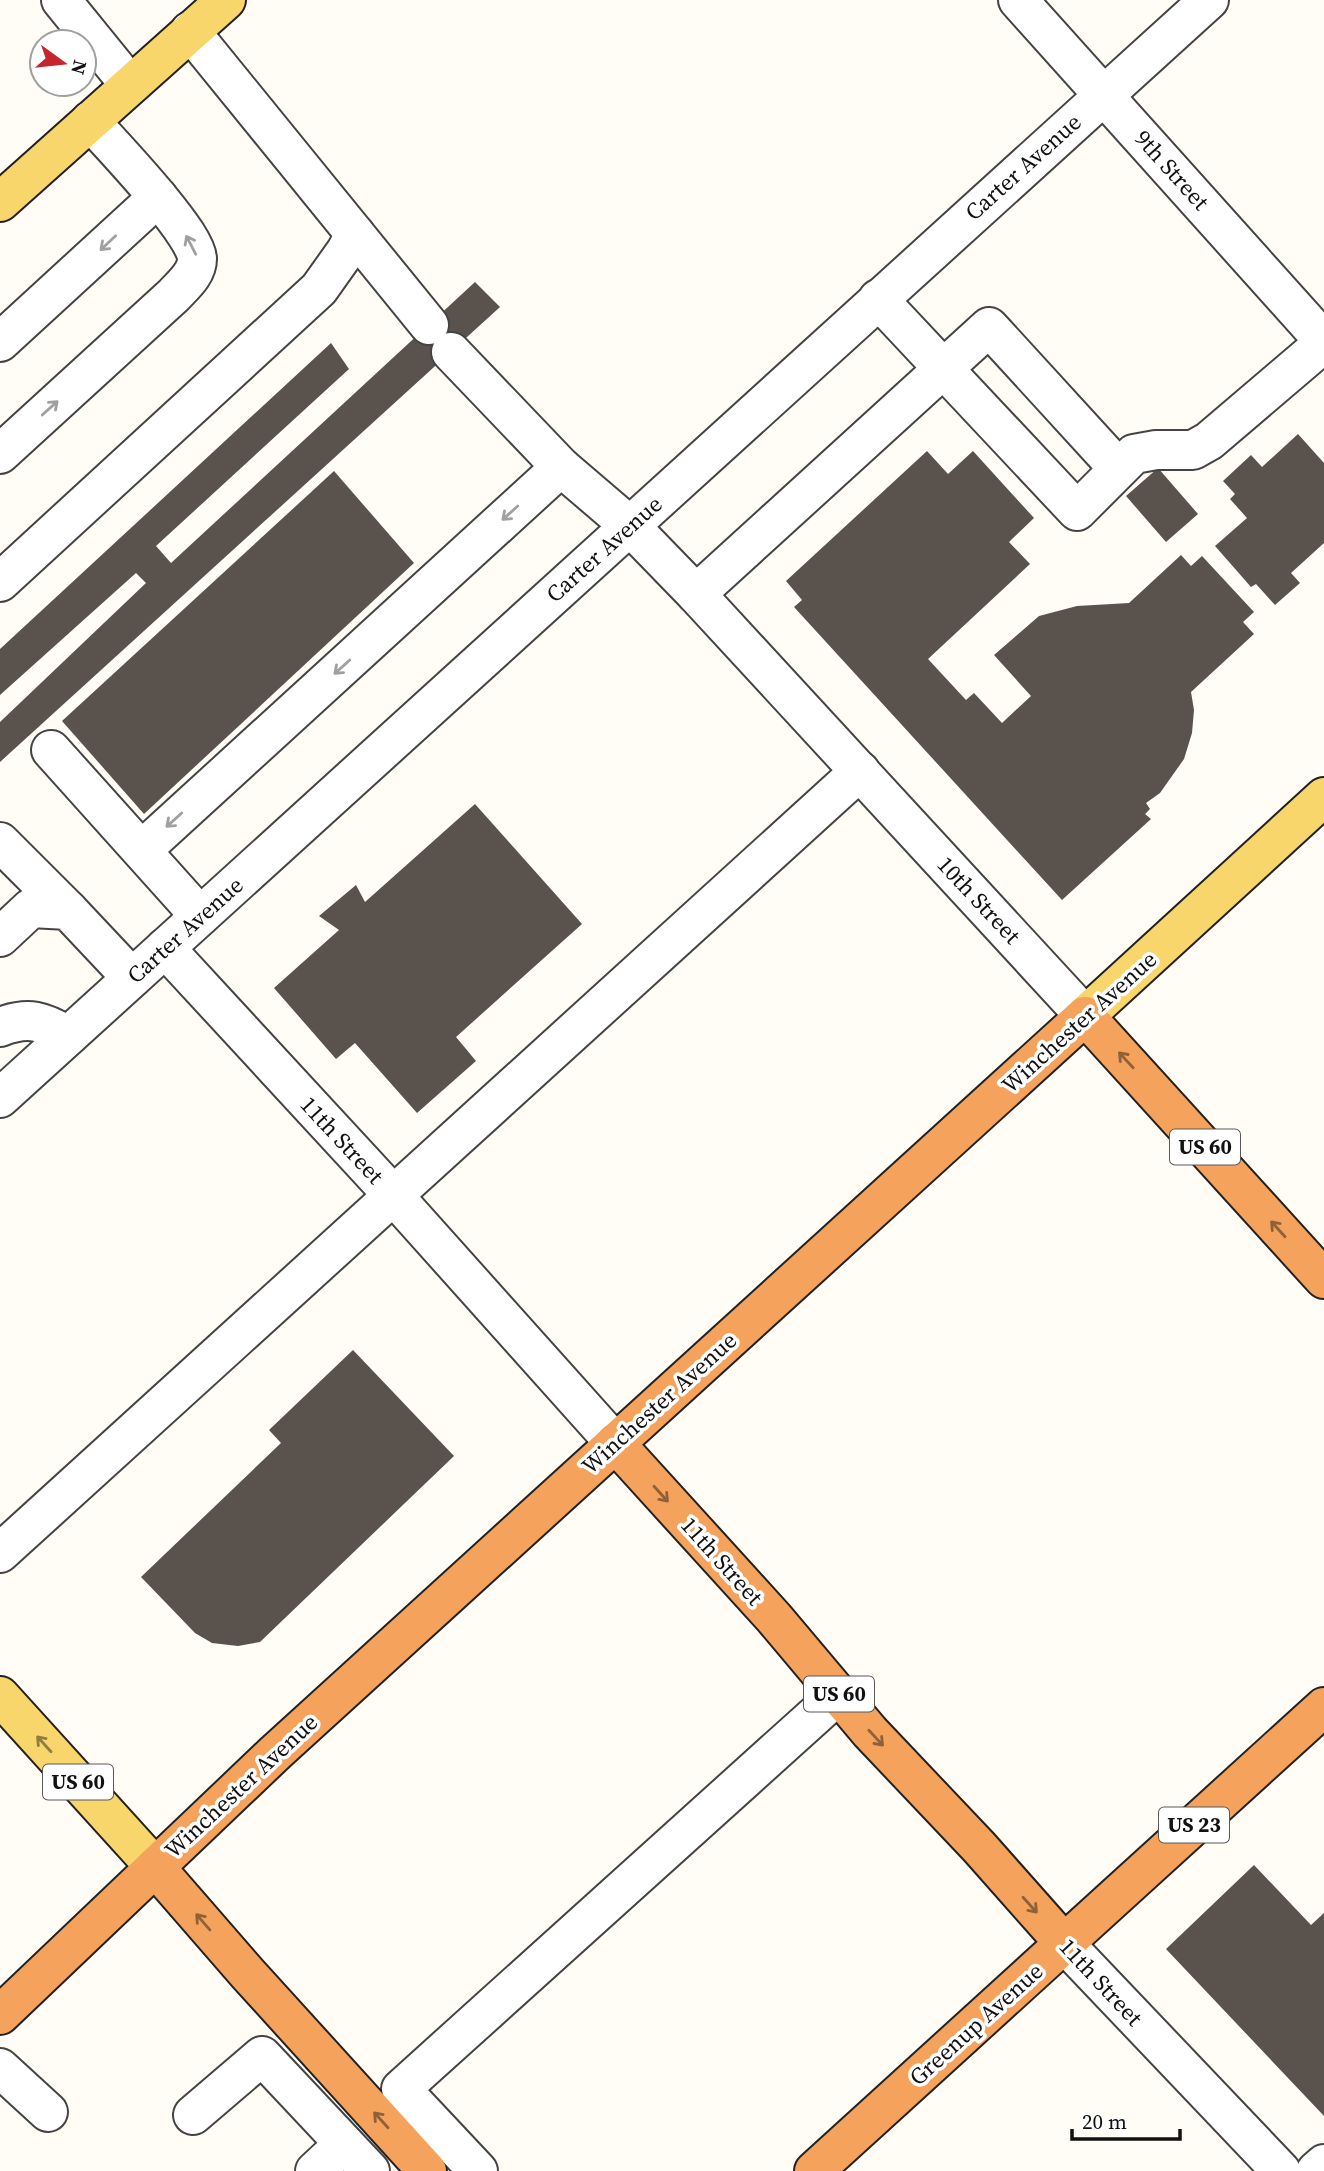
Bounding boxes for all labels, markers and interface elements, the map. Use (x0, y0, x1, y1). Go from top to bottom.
north arrow (28, 28, 98, 98)
text: N (65, 57, 94, 78)
street label: Carter Avenue (958, 106, 1088, 228)
street label: 9th Street (1127, 123, 1217, 217)
one-way arrow (99, 235, 117, 251)
one-way arrow (184, 235, 198, 256)
one-way arrow (41, 400, 58, 417)
street label: Carter Avenue (539, 488, 669, 610)
one-way arrow (501, 505, 519, 521)
one-way arrow (334, 658, 351, 675)
one-way arrow (165, 812, 183, 828)
street label: 10th Street (930, 849, 1028, 951)
street label: Carter Avenue (120, 869, 250, 991)
street label: Winchester Avenue (994, 944, 1164, 1100)
one-way arrow (1118, 1051, 1134, 1069)
street label: 11th Street (293, 1089, 391, 1191)
road number: US 60 (1170, 1130, 1240, 1164)
one-way arrow (1270, 1221, 1287, 1238)
street label: Winchester Avenue (574, 1325, 744, 1481)
one-way arrow (653, 1485, 669, 1503)
street label: 11th Street (674, 1510, 771, 1613)
road number: US 60 (804, 1676, 874, 1712)
street label: Winchester Avenue (157, 1707, 325, 1865)
one-way arrow (868, 1729, 884, 1747)
one-way arrow (35, 1736, 52, 1753)
road number: US 60 (43, 1764, 113, 1800)
road number: US 23 (1159, 1808, 1229, 1842)
one-way arrow (1022, 1896, 1038, 1914)
one-way arrow (195, 1913, 211, 1931)
street label: 11th Street (1052, 1931, 1150, 2033)
street label: Greenup Avenue (902, 1955, 1050, 2093)
scale bar (1072, 2098, 1180, 2142)
text: 20 m (1082, 2107, 1127, 2136)
one-way arrow (374, 2112, 390, 2130)

